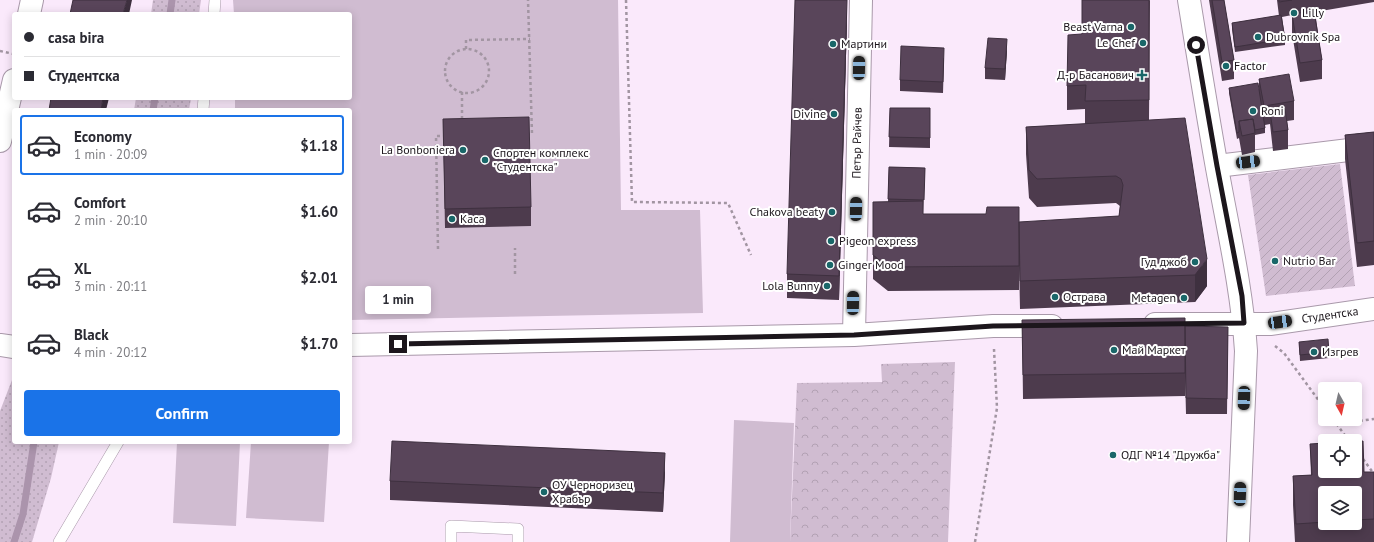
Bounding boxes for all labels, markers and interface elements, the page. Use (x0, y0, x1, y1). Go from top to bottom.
place label: Lilly (1302, 5, 1324, 20)
marker: Lilly (1289, 8, 1299, 18)
place label: Beast Varna (1063, 19, 1123, 34)
marker: Beast Varna (1126, 22, 1136, 32)
text: casa bira (48, 28, 104, 47)
place label: Dubrovnik Spa (1266, 29, 1340, 44)
marker: Dubrovnik Spa (1253, 32, 1263, 42)
place label: Le Chef (1097, 35, 1136, 50)
place label: Мартини (841, 36, 887, 51)
route start (1187, 36, 1205, 54)
marker: Le Chef (1138, 38, 1148, 48)
marker: Мартини (828, 39, 838, 49)
car (853, 56, 865, 80)
place label: Factor (1234, 58, 1266, 73)
marker: Factor (1221, 61, 1231, 71)
text: Студентска (48, 66, 120, 85)
place label: Д-р Басанович (1057, 67, 1134, 82)
marker: Д-р Басанович (1137, 70, 1147, 80)
place label: Roni (1261, 103, 1284, 118)
place label: Divine (793, 106, 826, 121)
marker: Roni (1248, 106, 1258, 116)
street label: Петър Райчев (848, 107, 865, 179)
marker: Divine (829, 109, 839, 119)
icon: car (26, 127, 62, 163)
text: Economy (74, 127, 132, 146)
text: $1.18 (300, 136, 338, 155)
place label: La Bonboniera (381, 142, 455, 157)
marker: La Bonboniera (458, 145, 468, 155)
place label: Спортен комплекс "Студентска" (493, 145, 589, 174)
text: 1 min · 20:09 (74, 146, 147, 163)
marker: Спортен комплекс "Студентска" (480, 155, 490, 165)
car (1235, 155, 1261, 169)
icon: car (26, 193, 62, 229)
text: Comfort (74, 193, 126, 212)
car (850, 197, 862, 221)
text: $1.60 (300, 202, 338, 221)
place label: Chakova beaty (750, 204, 824, 219)
marker: Chakova beaty (827, 207, 837, 217)
place label: Каса (460, 211, 485, 226)
text: 2 min · 20:10 (74, 212, 147, 229)
marker: Каса (447, 214, 457, 224)
place label: Pigeon express (839, 233, 916, 248)
marker: Pigeon express (826, 236, 836, 246)
place label: Nutrio Bar (1283, 253, 1336, 268)
place label: Гуд джоб (1141, 254, 1187, 269)
marker: Nutrio Bar (1270, 256, 1280, 266)
place label: Ginger Mood (838, 257, 904, 272)
marker: Гуд джоб (1190, 257, 1200, 267)
icon: car (26, 259, 62, 295)
text: XL (74, 259, 91, 278)
marker: Ginger Mood (825, 260, 835, 270)
text: $2.01 (300, 268, 338, 287)
text: 3 min · 20:11 (74, 278, 147, 295)
place label: Lola Bunny (762, 278, 819, 293)
marker: Lola Bunny (822, 281, 832, 291)
callout: 1 min (365, 286, 431, 314)
place label: Острава (1063, 289, 1106, 304)
place label: Metagen (1131, 290, 1176, 305)
text: 1 min (382, 291, 414, 308)
car (847, 291, 859, 315)
marker: Острава (1050, 292, 1060, 302)
marker: Metagen (1179, 293, 1189, 303)
street label: Студентска (1301, 303, 1359, 326)
car (1267, 314, 1293, 330)
icon: car (26, 325, 62, 361)
text: Black (74, 325, 109, 344)
text: $1.70 (300, 334, 338, 353)
route end (389, 335, 407, 353)
place label: Май Маркет (1122, 342, 1186, 357)
text: 4 min · 20:12 (74, 344, 147, 361)
place label: Изгрев (1322, 344, 1358, 359)
marker: Май Маркет (1109, 345, 1119, 355)
marker: Изгрев (1309, 347, 1319, 357)
north arrow (1318, 382, 1362, 426)
map controls (1318, 382, 1362, 530)
car (1238, 386, 1250, 410)
button: Confirm (24, 390, 340, 436)
button: locate (1318, 434, 1362, 478)
place label: ОДГ №14 "Дружба" (1121, 447, 1220, 462)
marker: ОДГ №14 "Дружба" (1108, 450, 1118, 460)
place label: ОУ Черноризец Храбър (552, 477, 634, 506)
car (1234, 482, 1246, 506)
button: layers (1318, 486, 1362, 530)
marker: ОУ Черноризец Храбър (539, 487, 549, 497)

